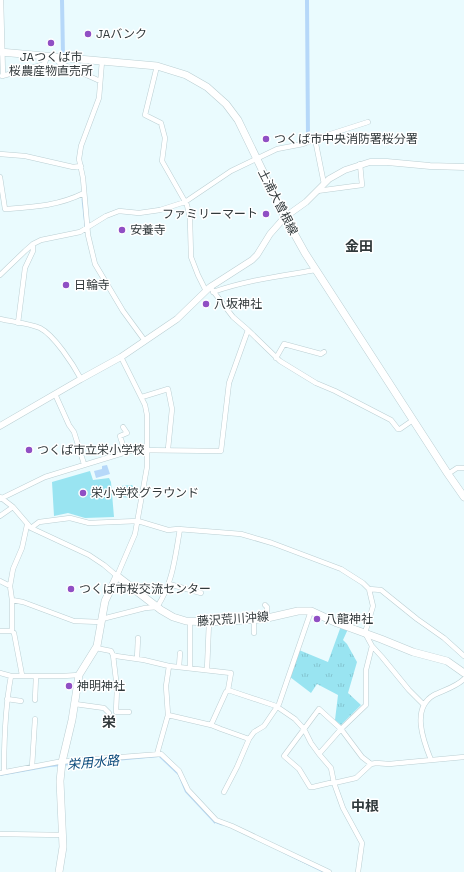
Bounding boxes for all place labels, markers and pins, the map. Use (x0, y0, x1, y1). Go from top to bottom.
place label: JAバンク (96, 26, 147, 42)
marker: JAバンク (83, 29, 93, 39)
marker: JAつくば市 桜農産物直売所 (46, 38, 56, 48)
place label: JAつくば市 桜農産物直売所 (9, 49, 93, 79)
place label: つくば市中央消防署桜分署 (274, 131, 418, 147)
marker: つくば市中央消防署桜分署 (261, 134, 271, 144)
place label: ファミリーマート (162, 206, 258, 222)
marker: ファミリーマート (261, 209, 271, 219)
place label: 安養寺 (130, 222, 166, 238)
marker: 安養寺 (117, 225, 127, 235)
place label: 日輪寺 (74, 277, 110, 293)
marker: 日輪寺 (61, 280, 71, 290)
place label: 八坂神社 (214, 296, 262, 312)
marker: 八坂神社 (201, 299, 211, 309)
place label: つくば市立栄小学校 (37, 442, 145, 458)
marker: つくば市立栄小学校 (24, 445, 34, 455)
place label: 栄小学校グラウンド (91, 485, 199, 501)
marker: 栄小学校グラウンド (78, 488, 88, 498)
place label: つくば市桜交流センター (79, 581, 211, 597)
marker: つくば市桜交流センター (66, 584, 76, 594)
place label: 八龍神社 (325, 611, 373, 627)
marker: 八龍神社 (312, 614, 322, 624)
place label: 神明神社 (77, 678, 125, 694)
marker: 神明神社 (64, 681, 74, 691)

